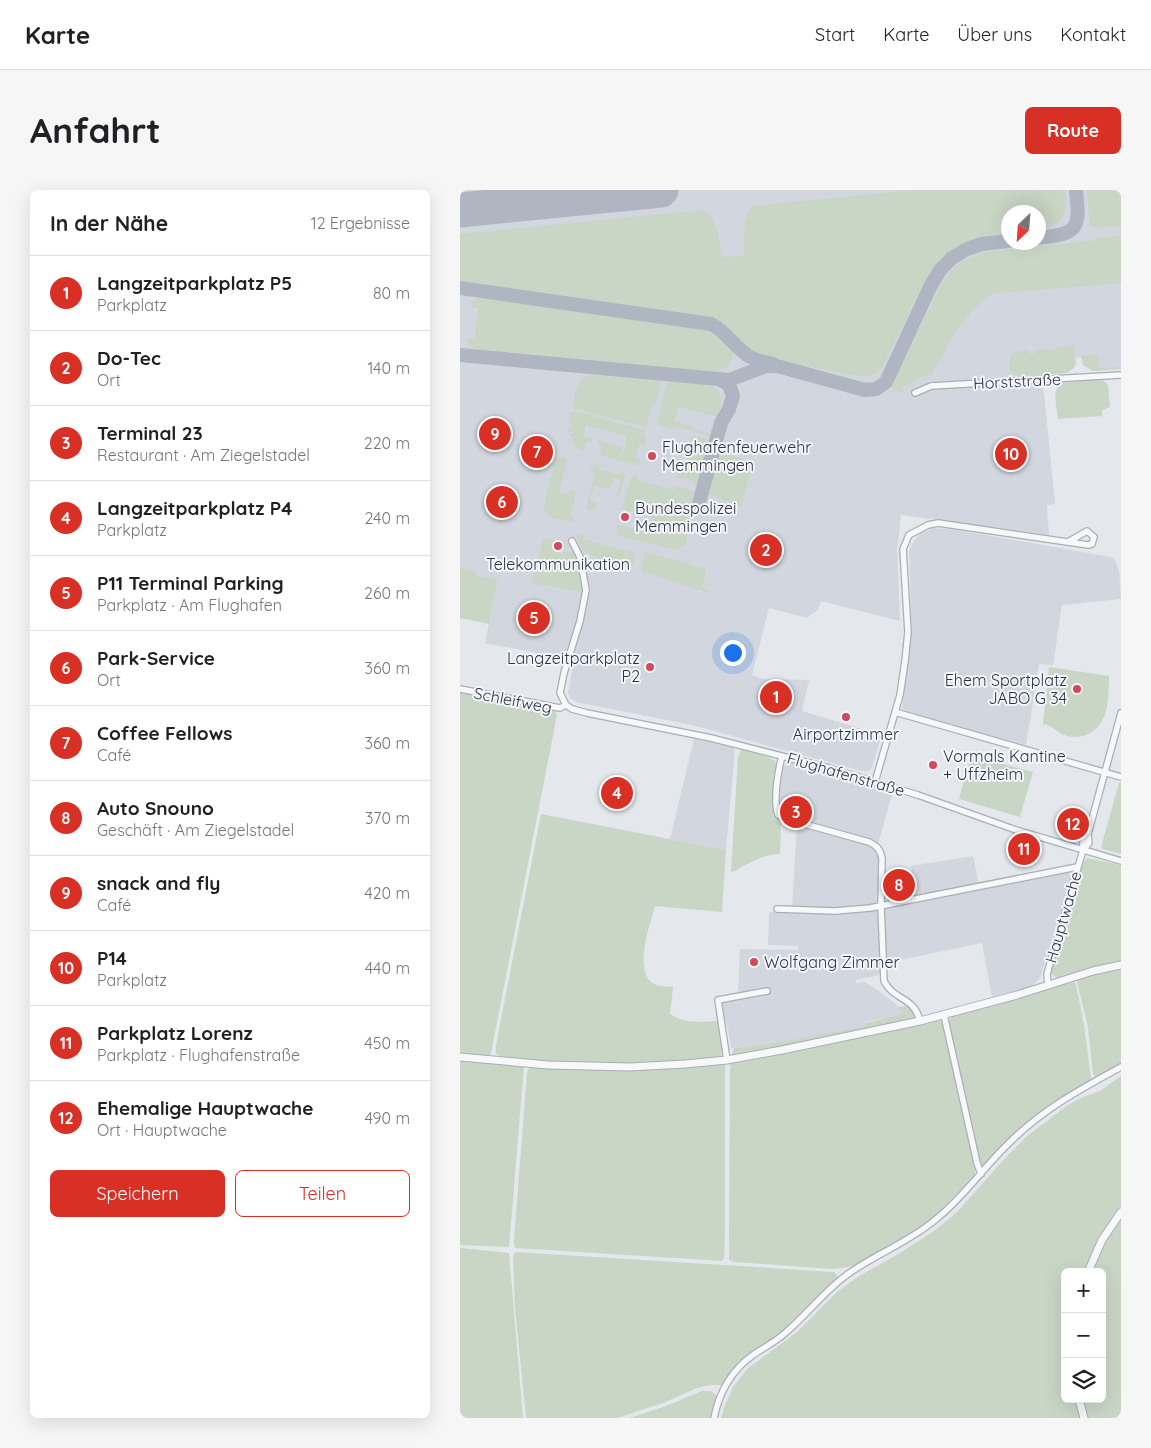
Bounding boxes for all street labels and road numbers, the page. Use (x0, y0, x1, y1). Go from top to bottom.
street label: Horststraße (973, 369, 1061, 393)
street label: Schleifweg (472, 683, 554, 717)
street label: Flughafenstraße (785, 748, 907, 800)
street label: Hauptwache (1040, 869, 1086, 965)

